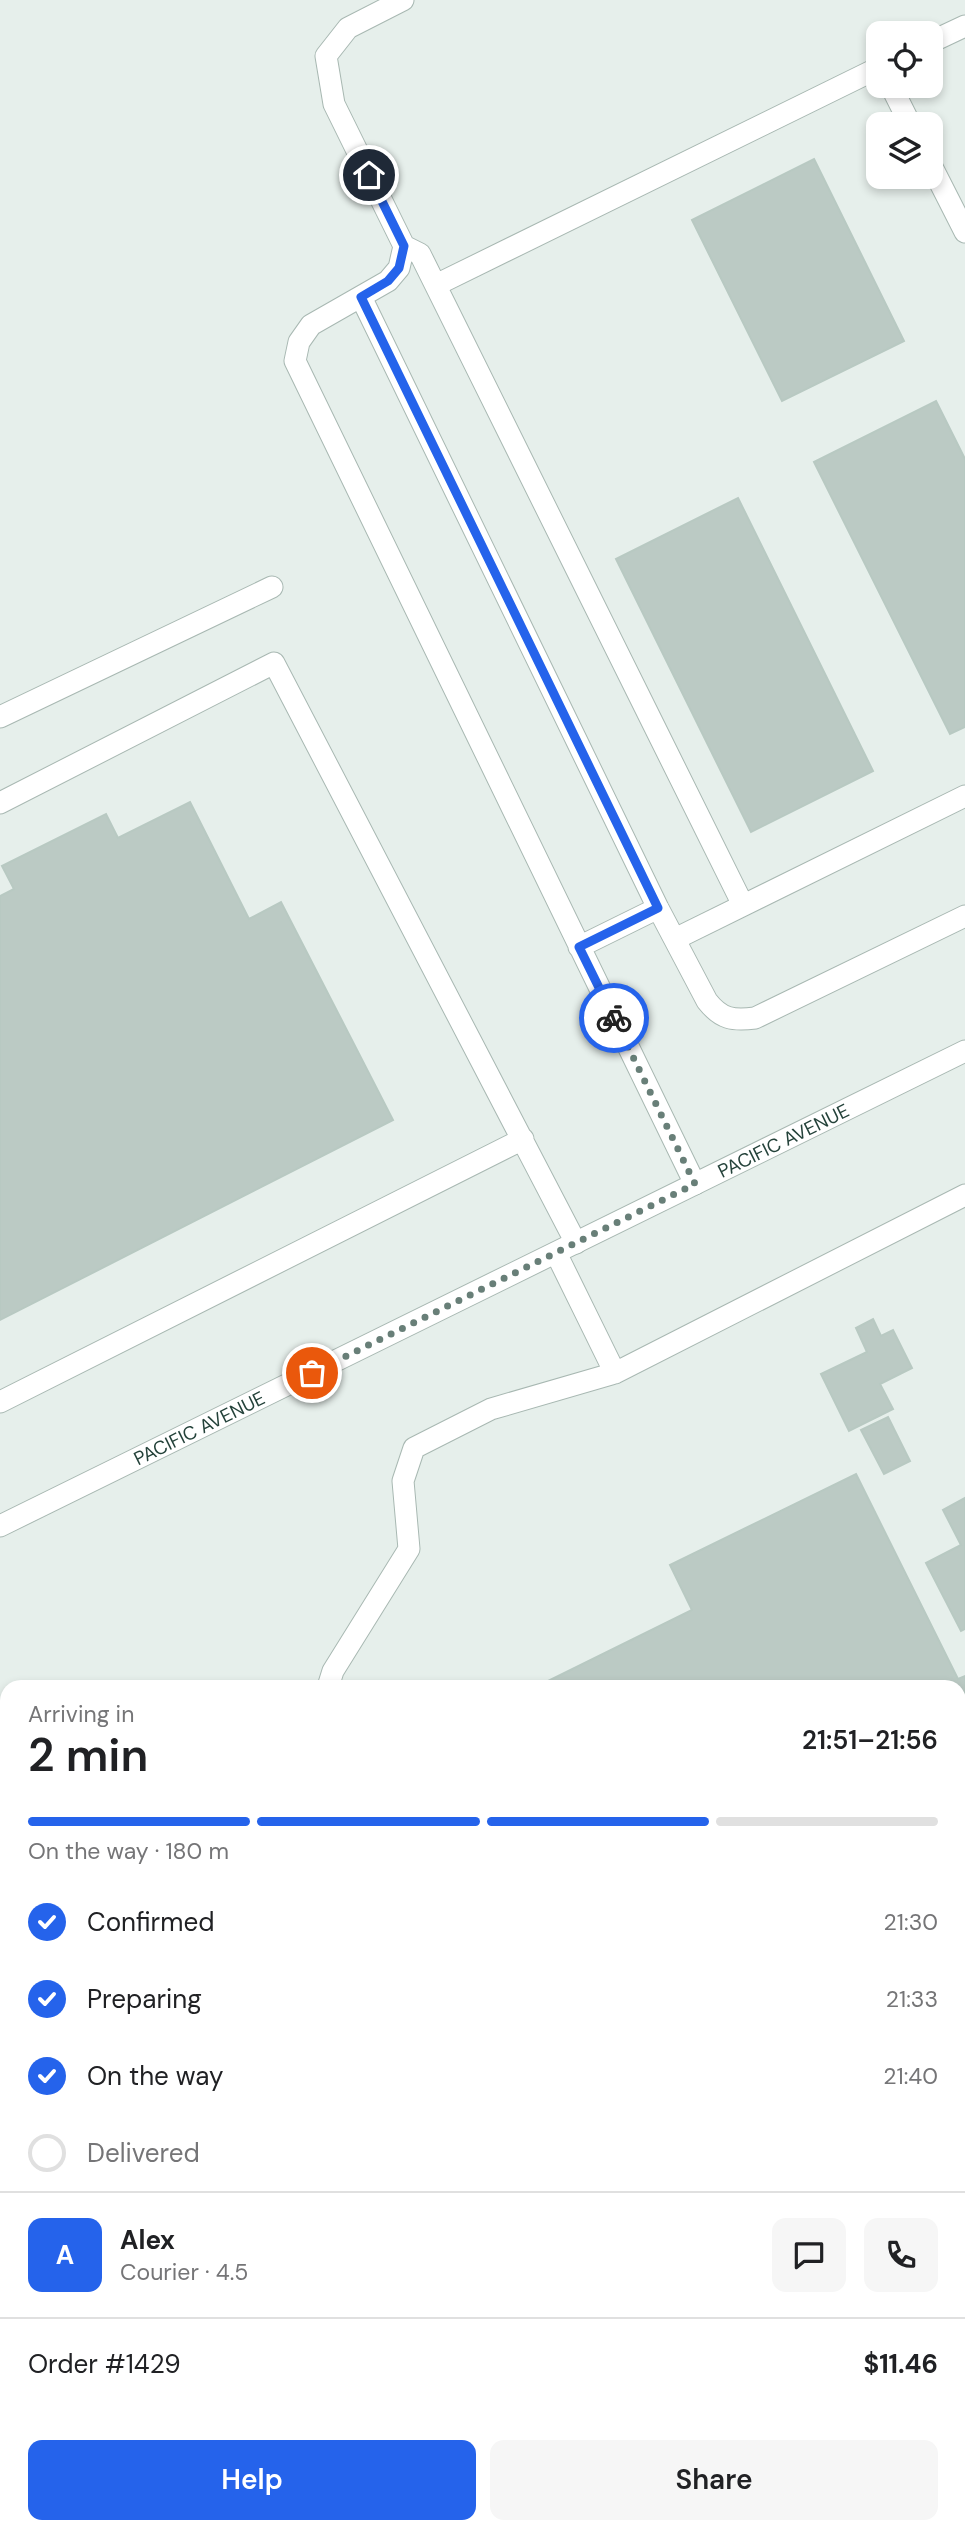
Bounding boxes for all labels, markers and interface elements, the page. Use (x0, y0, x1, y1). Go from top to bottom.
map controls (866, 21, 943, 189)
button: locate (866, 21, 943, 98)
button: layers (866, 112, 943, 189)
pin (339, 145, 399, 205)
icon: home (350, 156, 388, 194)
courier (579, 983, 649, 1053)
icon: bike (595, 999, 633, 1037)
street label: PACIFIC AVENUE (713, 1098, 853, 1183)
pin (282, 1343, 342, 1403)
icon: bag (293, 1354, 331, 1392)
street label: PACIFIC AVENUE (129, 1385, 269, 1471)
text: Arriving in (28, 1699, 134, 1729)
text: 21:51–21:56 (802, 1723, 938, 1757)
text: 2 min (28, 1725, 148, 1785)
text: On the way · 180 m (28, 1836, 229, 1866)
icon: check (28, 1903, 66, 1941)
text: Confirmed (87, 1905, 214, 1939)
text: 21:30 (884, 1907, 938, 1937)
icon: check (28, 1980, 66, 2018)
text: Preparing (87, 1982, 202, 2016)
text: 21:33 (886, 1984, 938, 2014)
icon: check (28, 2057, 66, 2095)
text: On the way (87, 2059, 223, 2093)
text: 21:40 (883, 2061, 938, 2091)
text: Delivered (87, 2136, 200, 2170)
button: chat (772, 2218, 846, 2292)
button: phone (864, 2218, 938, 2292)
text: Alex (120, 2223, 175, 2257)
text: A (56, 2238, 74, 2272)
text: Courier · 4.5 (120, 2257, 248, 2287)
text: Order #1429 (28, 2347, 181, 2381)
text: $11.46 (863, 2347, 938, 2381)
button: Help (28, 2440, 476, 2520)
button: Share (490, 2440, 938, 2520)

